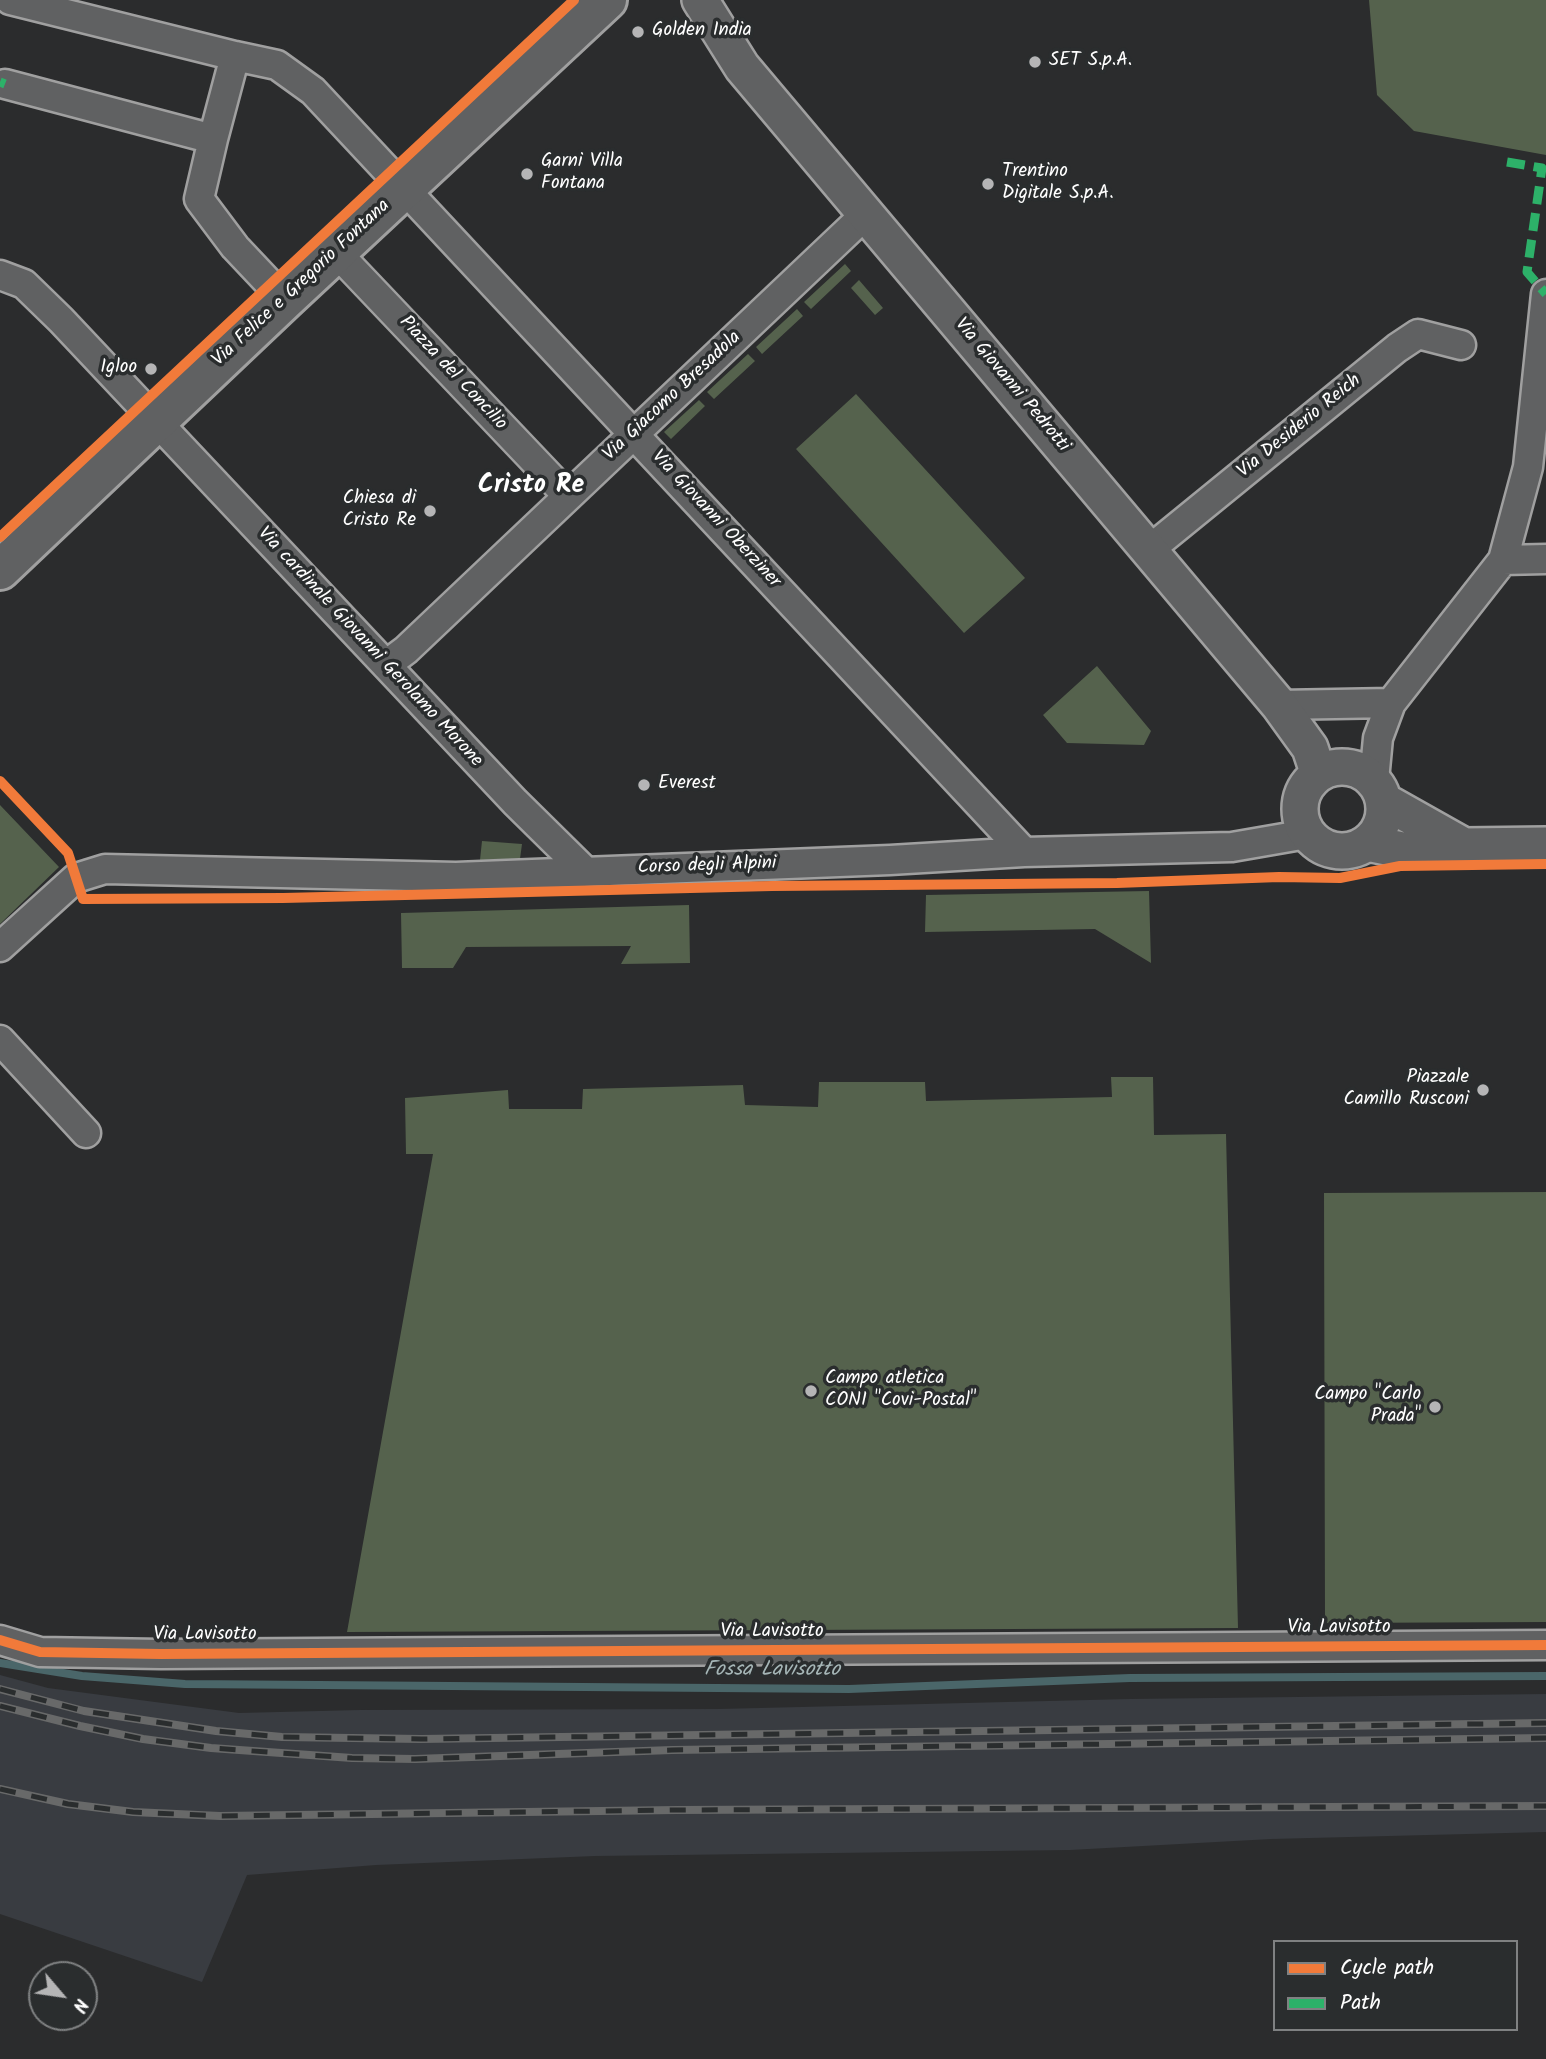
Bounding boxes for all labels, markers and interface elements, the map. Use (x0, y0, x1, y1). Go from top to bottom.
place label: Golden India (652, 21, 752, 43)
marker: Golden India (630, 24, 646, 40)
place label: SET S.p.A. (1049, 51, 1132, 73)
marker: SET S.p.A. (1027, 54, 1043, 70)
place label: Garni Villa Fontana (541, 152, 623, 196)
place label: Trentino Digitale S.p.A. (1002, 162, 1114, 206)
marker: Garni Villa Fontana (519, 166, 535, 182)
marker: Trentino Digitale S.p.A. (980, 176, 996, 192)
street label: Via Felice e Gregorio Fontana (208, 196, 396, 372)
street label: Piazza del Concilio (393, 312, 511, 436)
street label: Via Giovanni Pedrotti (948, 314, 1074, 458)
street label: Via Giacomo Bresadola (599, 327, 747, 467)
place label: Igloo (100, 358, 137, 380)
marker: Igloo (143, 361, 159, 377)
street label: Via Desiderio Reich (1234, 370, 1366, 484)
street label: Via Giovanni Oberziner (645, 447, 785, 593)
district label: Cristo Re (478, 472, 584, 504)
place label: Chiesa di Cristo Re (342, 489, 416, 533)
marker: Chiesa di Cristo Re (422, 503, 438, 519)
street label: Via cardinale Giovanni Gerolamo Morone (252, 523, 486, 773)
place label: Everest (658, 774, 716, 796)
marker: Everest (636, 777, 652, 793)
street label: Corso degli Alpini (637, 853, 777, 881)
place label: Piazzale Camillo Rusconi (1343, 1068, 1469, 1112)
marker: Piazzale Camillo Rusconi (1475, 1082, 1491, 1098)
place label: Campo atletica CONI "Covi-Postal" (825, 1369, 976, 1413)
marker: Campo atletica CONI "Covi-Postal" (803, 1383, 819, 1399)
place label: Campo "Carlo Prada" (1314, 1385, 1421, 1429)
marker: Campo "Carlo Prada" (1427, 1399, 1443, 1415)
street label: Via Lavisotto (1288, 1618, 1390, 1640)
street label: Via Lavisotto (721, 1622, 823, 1644)
street label: Via Lavisotto (154, 1625, 256, 1647)
water label: Fossa Lavisotto (704, 1658, 840, 1684)
legend (1273, 1940, 1518, 2031)
text: Cycle path (1340, 1952, 1434, 1985)
north arrow (28, 1961, 98, 2031)
text: Path (1340, 1987, 1381, 2020)
text: N (64, 1993, 96, 2018)

